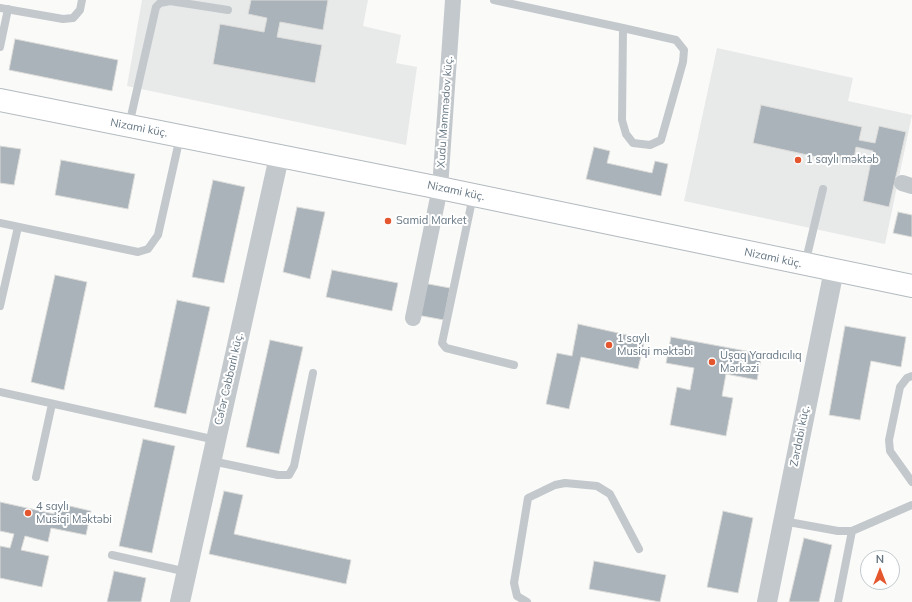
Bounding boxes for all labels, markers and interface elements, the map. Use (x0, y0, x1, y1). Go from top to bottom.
street label: Xudu Məmmədov küç. (435, 56, 455, 168)
street label: Nizami küç. (109, 116, 169, 140)
place label: 1 saylı məktəb (806, 153, 879, 167)
marker: 1 saylı məktəb (793, 155, 803, 165)
street label: Nizami küç. (426, 178, 486, 204)
place label: Samid Market (396, 214, 467, 228)
marker: Samid Market (383, 216, 393, 226)
street label: Nizami küç. (743, 245, 803, 271)
street label: Cəfər Cəbbarlı küç. (212, 331, 246, 427)
place label: 1 saylı Musiqi məktəbi (617, 332, 693, 358)
marker: 1 saylı Musiqi məktəbi (604, 340, 614, 350)
place label: Uşaq Yaradıcılıq Mərkəzi (720, 349, 802, 375)
marker: Uşaq Yaradıcılıq Mərkəzi (707, 357, 717, 367)
street label: Zərdabi küç. (788, 404, 812, 468)
place label: 4 saylı Musiqi Məktəbi (36, 500, 112, 526)
marker: 4 saylı Musiqi Məktəbi (23, 508, 33, 518)
north arrow (860, 550, 900, 590)
text: N (876, 552, 884, 566)

